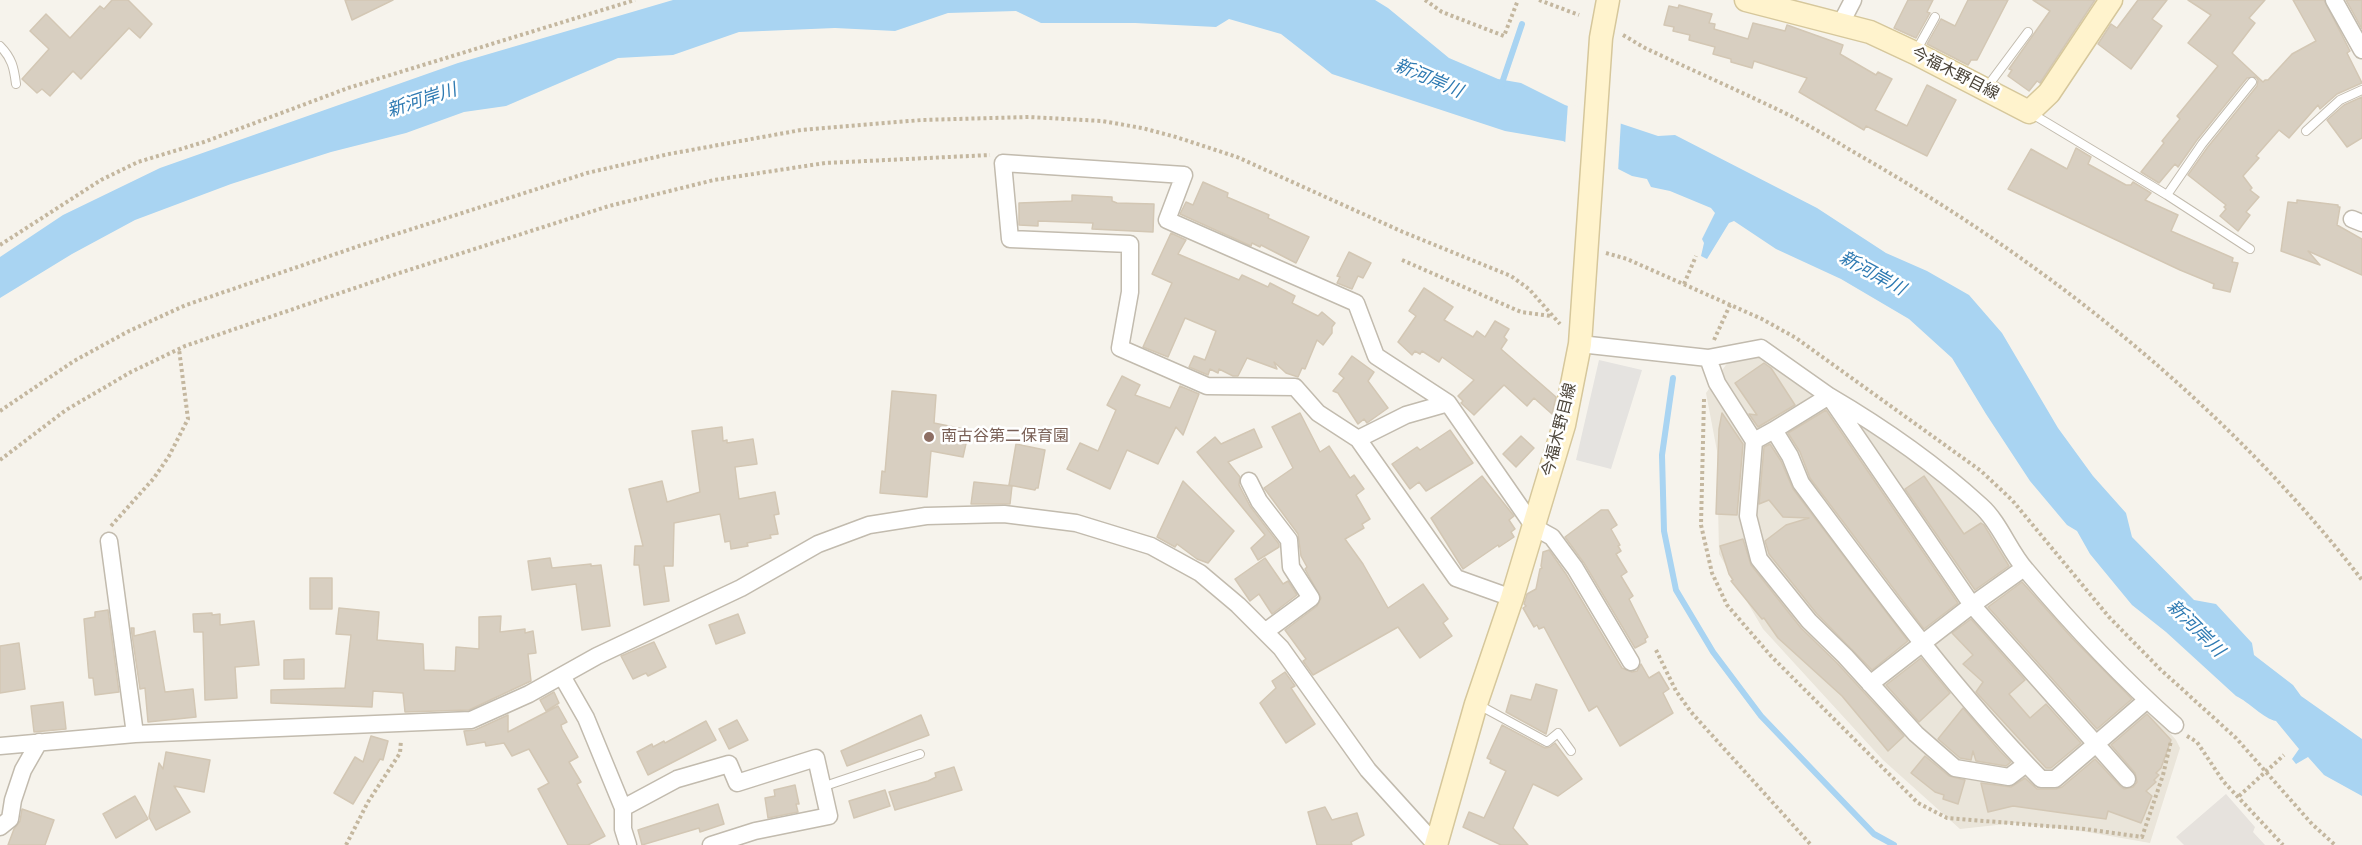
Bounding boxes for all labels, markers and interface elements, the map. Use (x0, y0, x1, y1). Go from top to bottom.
street label: 今福木野目線 (1908, 44, 2002, 104)
water label: 新河岸川 (1391, 55, 1465, 103)
water label: 新河岸川 (384, 80, 460, 122)
water label: 新河岸川 (1835, 247, 1909, 301)
street label: 今福木野目線 (1539, 381, 1581, 479)
place label: 南古谷第二保育園 (941, 427, 1069, 447)
marker: 南古谷第二保育園 (922, 430, 936, 444)
water label: 新河岸川 (2162, 596, 2228, 662)

